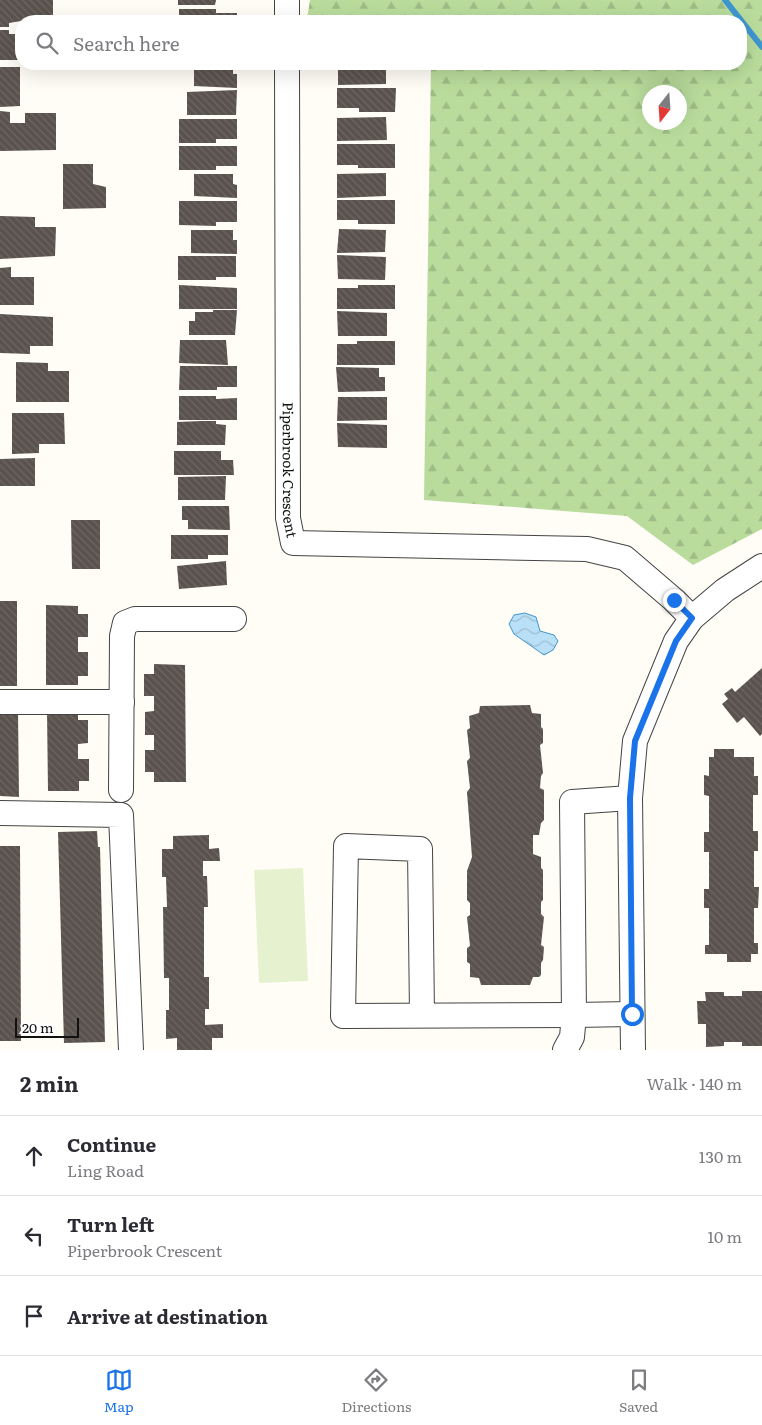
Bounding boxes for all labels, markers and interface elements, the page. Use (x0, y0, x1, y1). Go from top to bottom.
search box (15, 15, 747, 70)
icon: search (33, 29, 61, 57)
text: Search here (73, 29, 180, 57)
north arrow (642, 85, 687, 130)
street label: Piperbrook Crescent (279, 402, 303, 540)
route end (663, 589, 686, 612)
route start (621, 1003, 644, 1026)
scale bar (15, 1015, 79, 1038)
text: 20 m (22, 1017, 54, 1037)
text: 2 min (20, 1067, 79, 1098)
text: Walk · 140 m (647, 1071, 742, 1095)
text: Continue (67, 1130, 156, 1158)
icon: ahead (20, 1142, 48, 1170)
text: 130 m (699, 1144, 742, 1168)
text: Ling Road (67, 1158, 144, 1182)
text: Turn left (67, 1210, 154, 1238)
icon: left (20, 1222, 48, 1250)
text: 10 m (708, 1224, 742, 1248)
text: Piperbrook Crescent (67, 1238, 222, 1262)
icon: arrive (20, 1302, 48, 1330)
text: Arrive at destination (67, 1302, 268, 1330)
tab: Map (104, 1366, 134, 1416)
tab: Directions (341, 1366, 411, 1416)
tab: Saved (619, 1366, 658, 1416)

